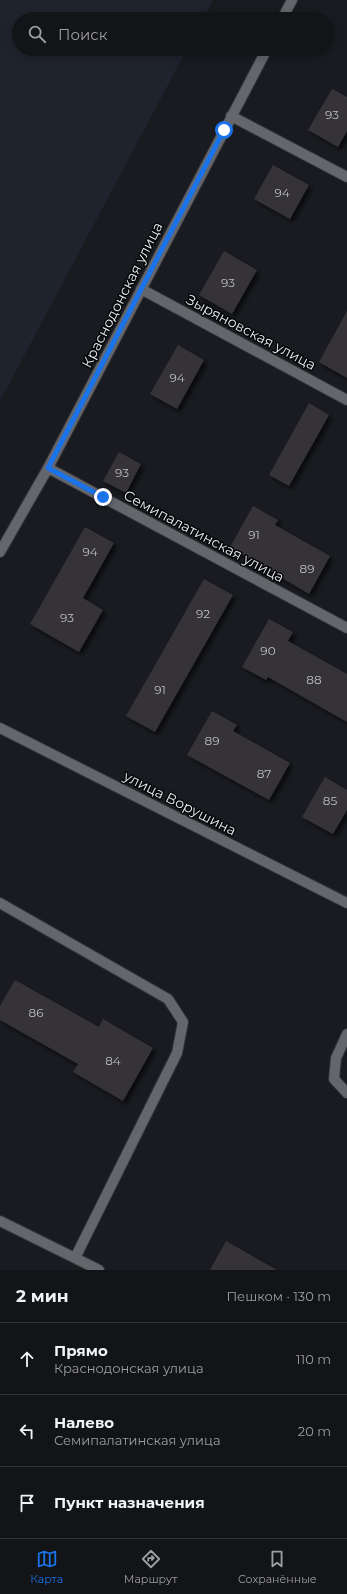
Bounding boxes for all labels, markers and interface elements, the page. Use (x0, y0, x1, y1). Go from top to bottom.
search box (12, 12, 335, 56)
icon: search (26, 23, 48, 45)
text: Поиск (58, 25, 107, 44)
house number: 93 (325, 107, 339, 122)
route start (215, 121, 233, 139)
house number: 94 (274, 185, 290, 200)
street label: Краснодонская улица (77, 219, 167, 371)
house number: 93 (221, 275, 235, 290)
street label: Зыряновская улица (183, 290, 319, 374)
house number: 94 (169, 370, 185, 385)
house number: 93 (115, 465, 129, 480)
street label: Семипалатинская улица (121, 486, 287, 586)
route end (94, 488, 112, 506)
house number: 91 (248, 527, 260, 542)
house number: 94 (82, 544, 98, 559)
house number: 89 (300, 561, 314, 576)
house number: 92 (196, 606, 210, 621)
house number: 93 (60, 610, 74, 625)
house number: 90 (260, 643, 276, 658)
house number: 88 (306, 672, 322, 687)
house number: 91 (154, 682, 166, 697)
house number: 89 (205, 733, 219, 748)
street label: улица Ворушина (120, 766, 239, 839)
house number: 87 (257, 766, 271, 781)
house number: 85 (323, 793, 337, 808)
house number: 86 (29, 1005, 43, 1020)
house number: 84 (105, 1053, 121, 1068)
text: 2 мин (16, 1286, 69, 1306)
text: Пешком · 130 m (226, 1288, 331, 1304)
text: Прямо (54, 1341, 108, 1360)
icon: ahead (16, 1348, 38, 1370)
text: 110 m (296, 1351, 331, 1367)
text: Краснодонская улица (54, 1360, 203, 1376)
text: Налево (54, 1413, 114, 1432)
icon: left (16, 1420, 38, 1442)
text: 20 m (298, 1423, 331, 1439)
text: Семипалатинская улица (54, 1432, 220, 1448)
icon: arrive (16, 1492, 38, 1514)
text: Пункт назначения (54, 1493, 205, 1512)
tab: Карта (30, 1548, 63, 1586)
tab: Маршрут (124, 1548, 177, 1586)
tab: Сохранённые (238, 1548, 317, 1586)

